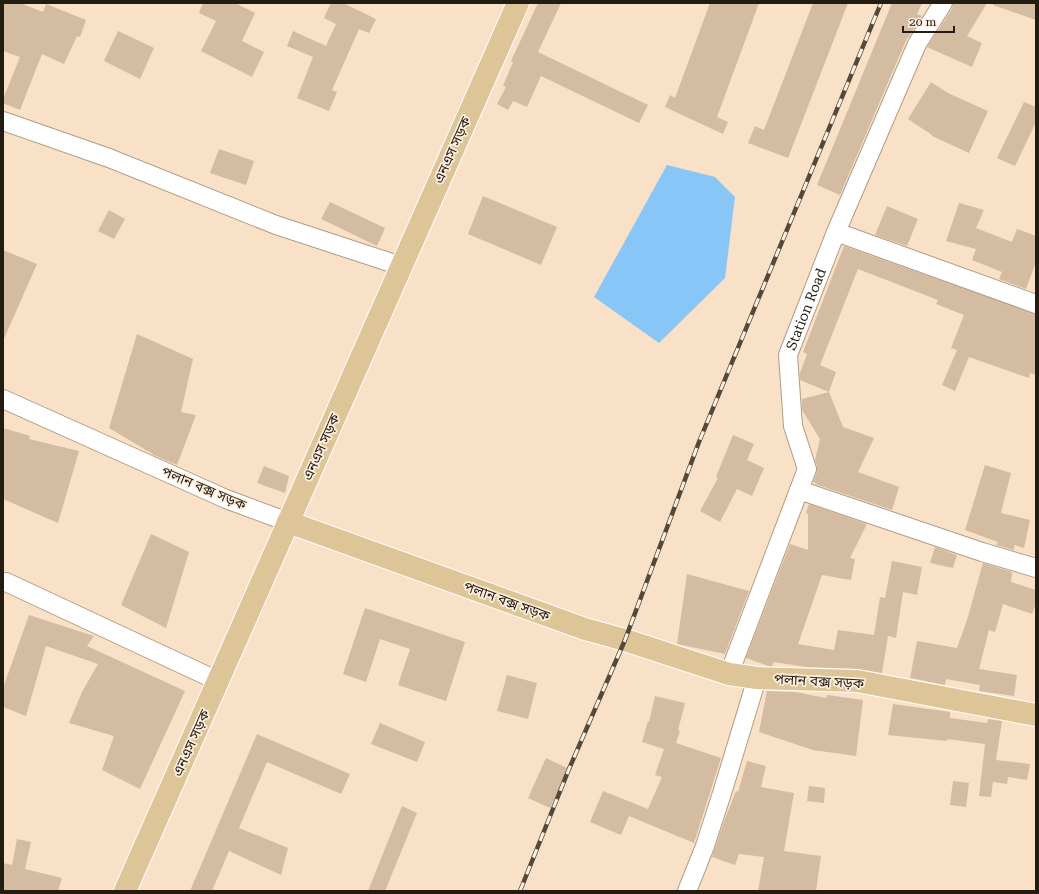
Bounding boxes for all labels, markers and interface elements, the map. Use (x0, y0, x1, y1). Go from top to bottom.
scale bar (903, 8, 954, 34)
text: 20 m (909, 15, 936, 29)
street label: এনএস সড়ক (430, 114, 474, 186)
street label: Station Road (783, 266, 829, 352)
street label: এনএস সড়ক (299, 411, 343, 483)
street label: পলান বক্স সড়ক (159, 463, 249, 513)
street label: পলান বক্স সড়ক (462, 578, 553, 624)
street label: পলান বক্স সড়ক (773, 671, 865, 691)
street label: এনএস সড়ক (169, 707, 213, 779)

